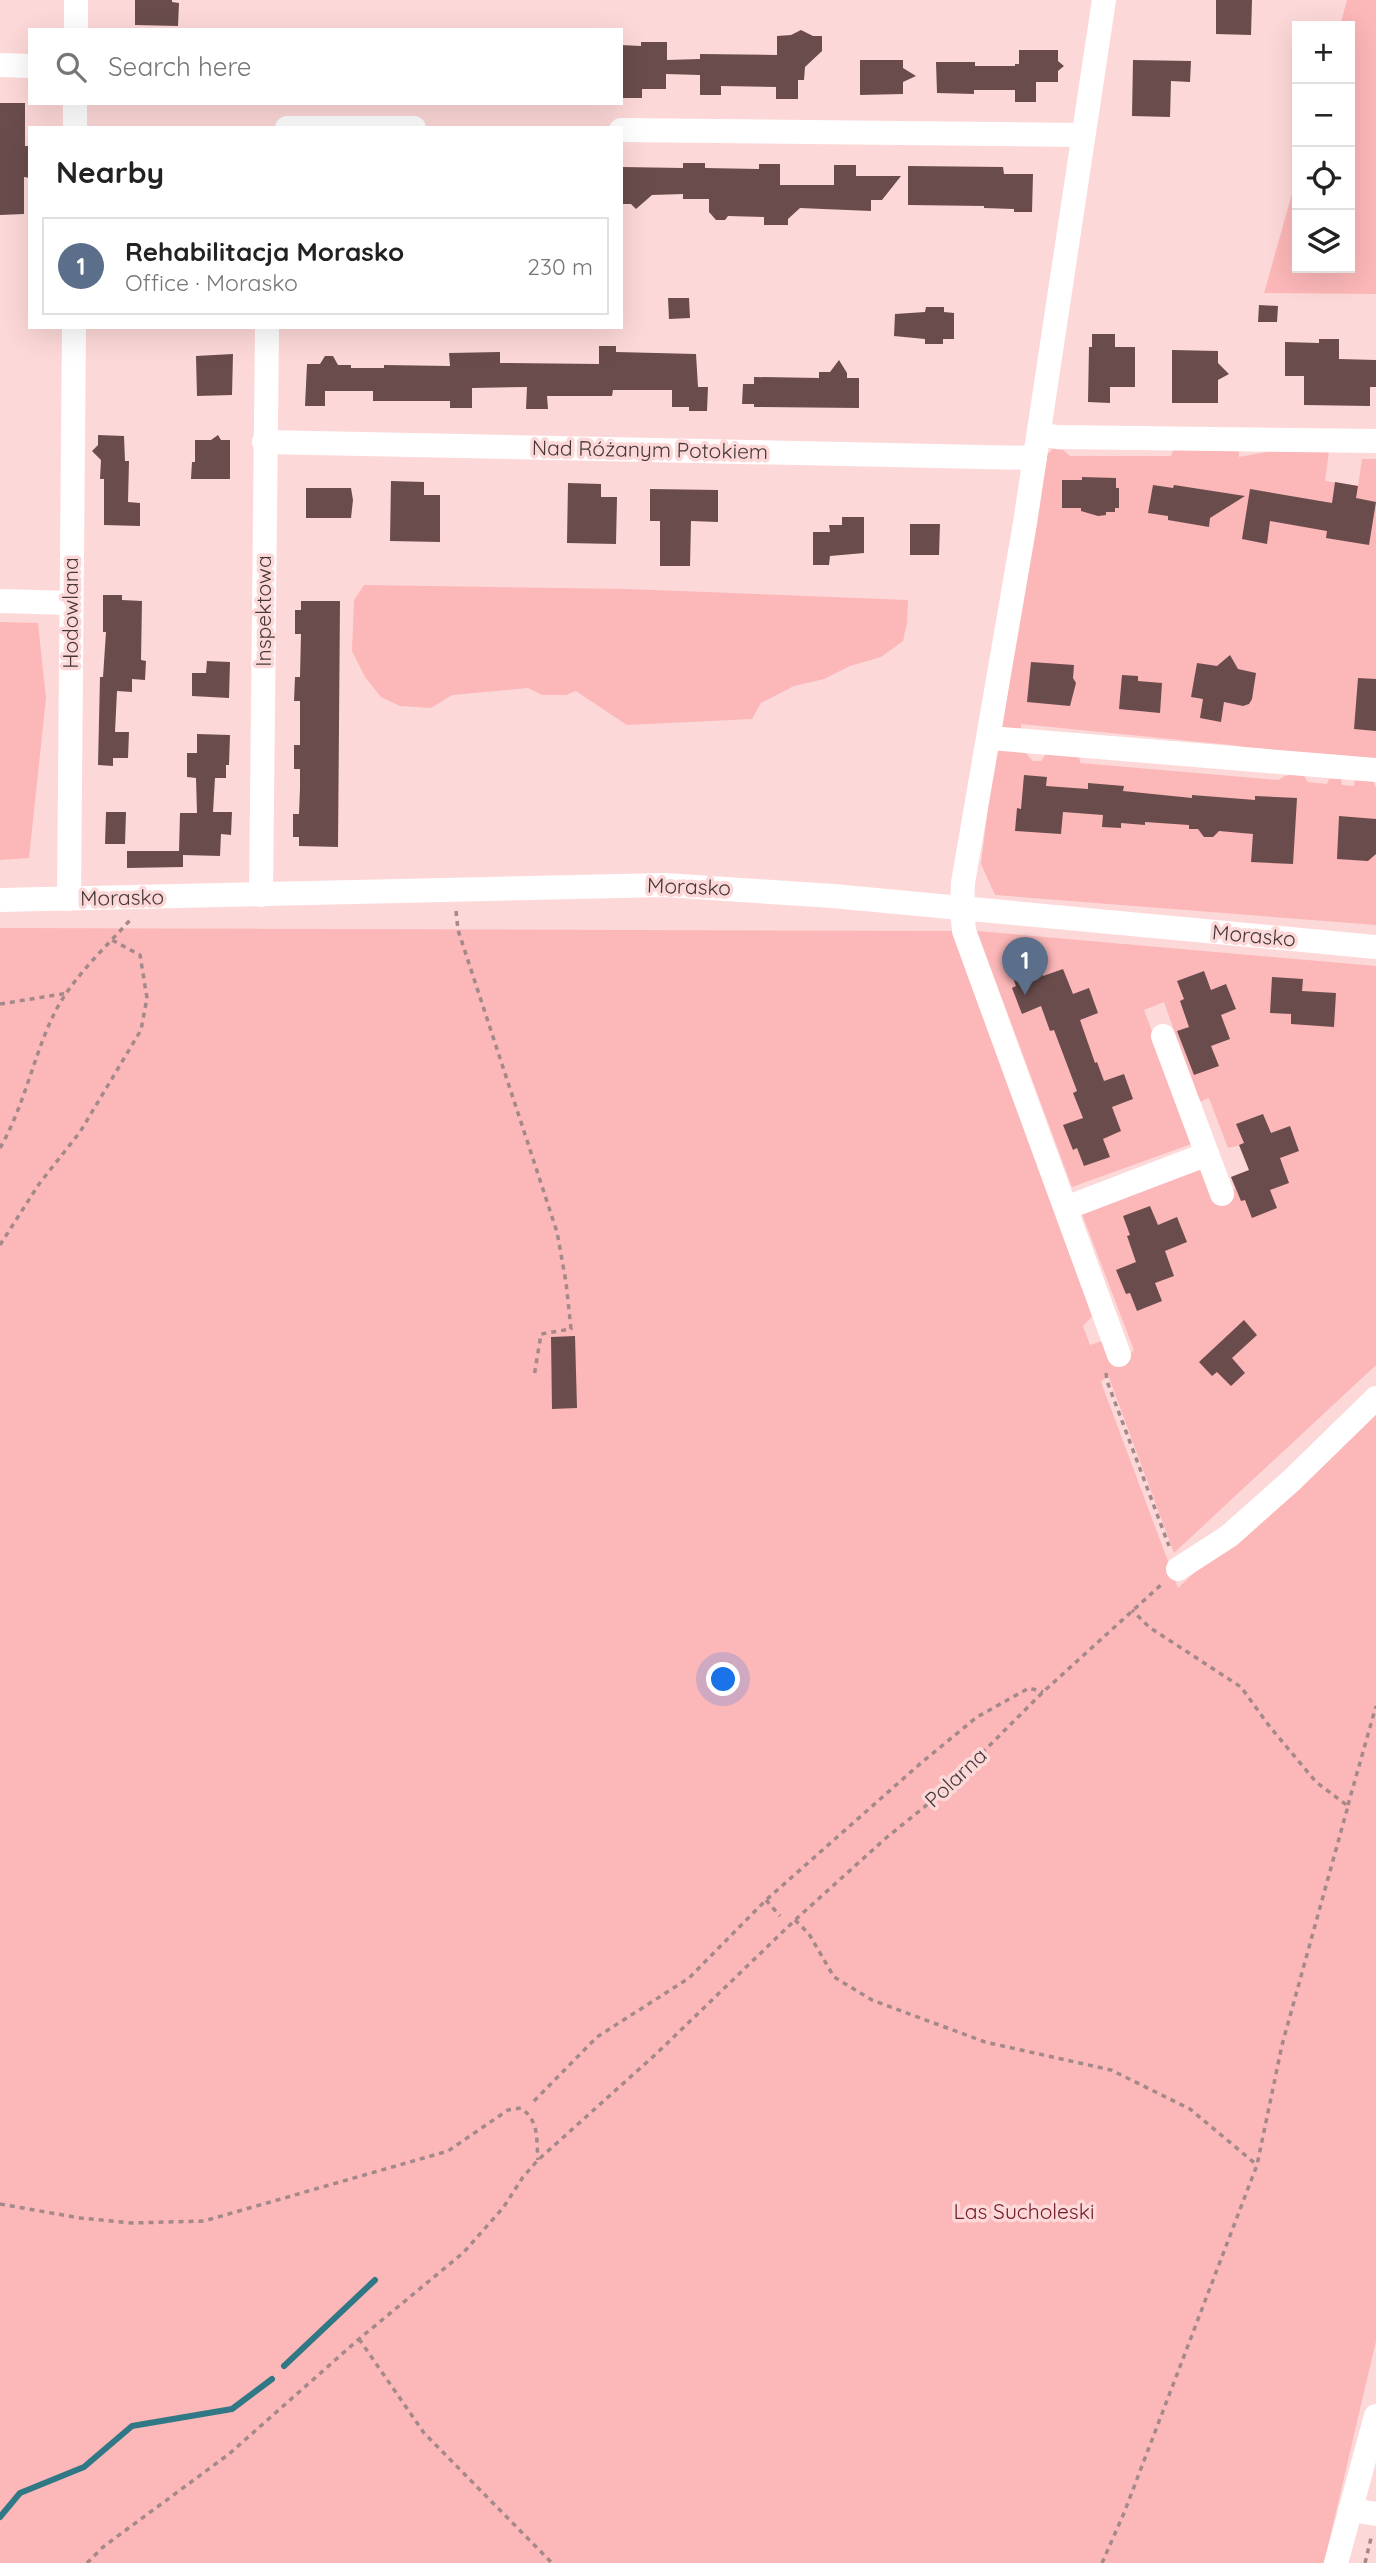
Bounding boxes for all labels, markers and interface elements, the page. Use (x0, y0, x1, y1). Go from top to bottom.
map controls (1292, 21, 1355, 273)
button: + (1292, 21, 1355, 84)
search box (28, 28, 623, 105)
icon: search (52, 48, 90, 86)
text: Search here (108, 50, 252, 83)
button: − (1292, 84, 1355, 147)
button: locate (1292, 147, 1355, 210)
text: Nearby (56, 153, 164, 191)
button: layers (1292, 210, 1355, 273)
text: Rehabilitacja Morasko (125, 235, 404, 268)
text: 1 (77, 252, 85, 281)
text: 230 m (527, 252, 593, 281)
text: Office · Morasko (125, 268, 298, 297)
street label: Nad Różanym Potokiem (532, 434, 768, 464)
street label: Inspektowa (250, 555, 276, 667)
street label: Hodowlana (57, 557, 83, 669)
street label: Morasko (647, 872, 731, 900)
street label: Morasko (80, 883, 164, 911)
street label: Morasko (1211, 918, 1297, 952)
pin: 1 (1002, 937, 1048, 995)
your location (706, 1662, 740, 1696)
street label: Polarna (919, 1742, 992, 1813)
park label: Las Sucholeski (954, 2198, 1094, 2224)

